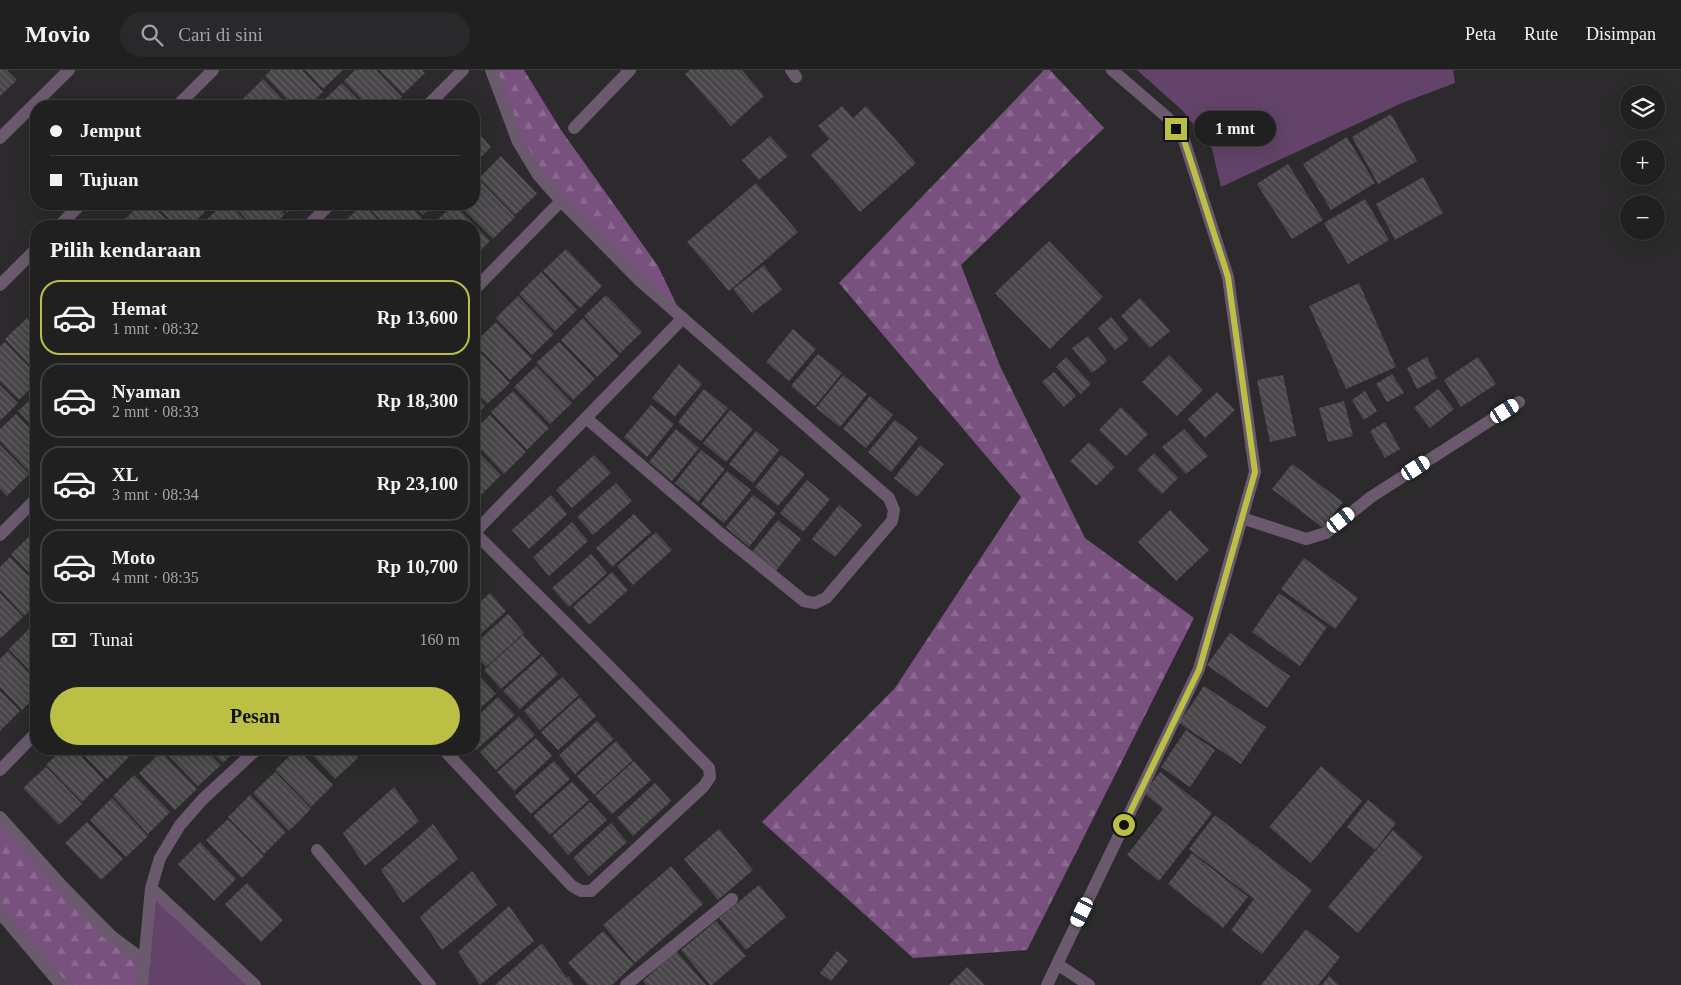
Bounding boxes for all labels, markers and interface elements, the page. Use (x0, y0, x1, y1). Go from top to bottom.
search box (120, 12, 470, 57)
text: Movio (25, 21, 90, 47)
icon: search (138, 21, 166, 49)
text: Cari di sini (178, 24, 263, 45)
text: Peta (1465, 24, 1496, 44)
text: Rute (1524, 24, 1558, 44)
text: Disimpan (1586, 24, 1656, 44)
map controls (1620, 85, 1665, 240)
button: layers (1620, 85, 1665, 130)
callout: 1 mnt (1194, 112, 1276, 146)
route end (1165, 118, 1187, 140)
text: Jemput (80, 120, 141, 141)
text: 1 mnt (1215, 120, 1255, 137)
button: + (1620, 140, 1665, 185)
text: Tujuan (80, 169, 138, 190)
button: − (1620, 195, 1665, 240)
text: Pilih kendaraan (50, 237, 201, 262)
icon: car (52, 295, 97, 340)
text: Hemat (112, 298, 167, 319)
text: Rp 13,600 (377, 307, 458, 328)
text: 1 mnt · 08:32 (112, 320, 199, 337)
icon: car (52, 378, 97, 423)
text: Nyaman (112, 381, 181, 402)
text: Rp 18,300 (377, 390, 458, 411)
car (1488, 397, 1521, 425)
text: 2 mnt · 08:33 (112, 403, 199, 420)
car (1399, 454, 1432, 482)
icon: car (52, 461, 97, 506)
text: XL (112, 464, 138, 485)
text: Rp 23,100 (377, 473, 458, 494)
text: 3 mnt · 08:34 (112, 486, 199, 503)
car (1324, 505, 1357, 535)
icon: car (52, 544, 97, 589)
text: Moto (112, 547, 155, 568)
text: Rp 10,700 (377, 556, 458, 577)
text: 4 mnt · 08:35 (112, 569, 199, 586)
icon: cash (50, 626, 78, 654)
text: Tunai (90, 629, 134, 650)
text: 160 m (420, 631, 460, 648)
button: Pesan (50, 687, 460, 745)
route start (1113, 814, 1135, 836)
car (1068, 895, 1095, 929)

